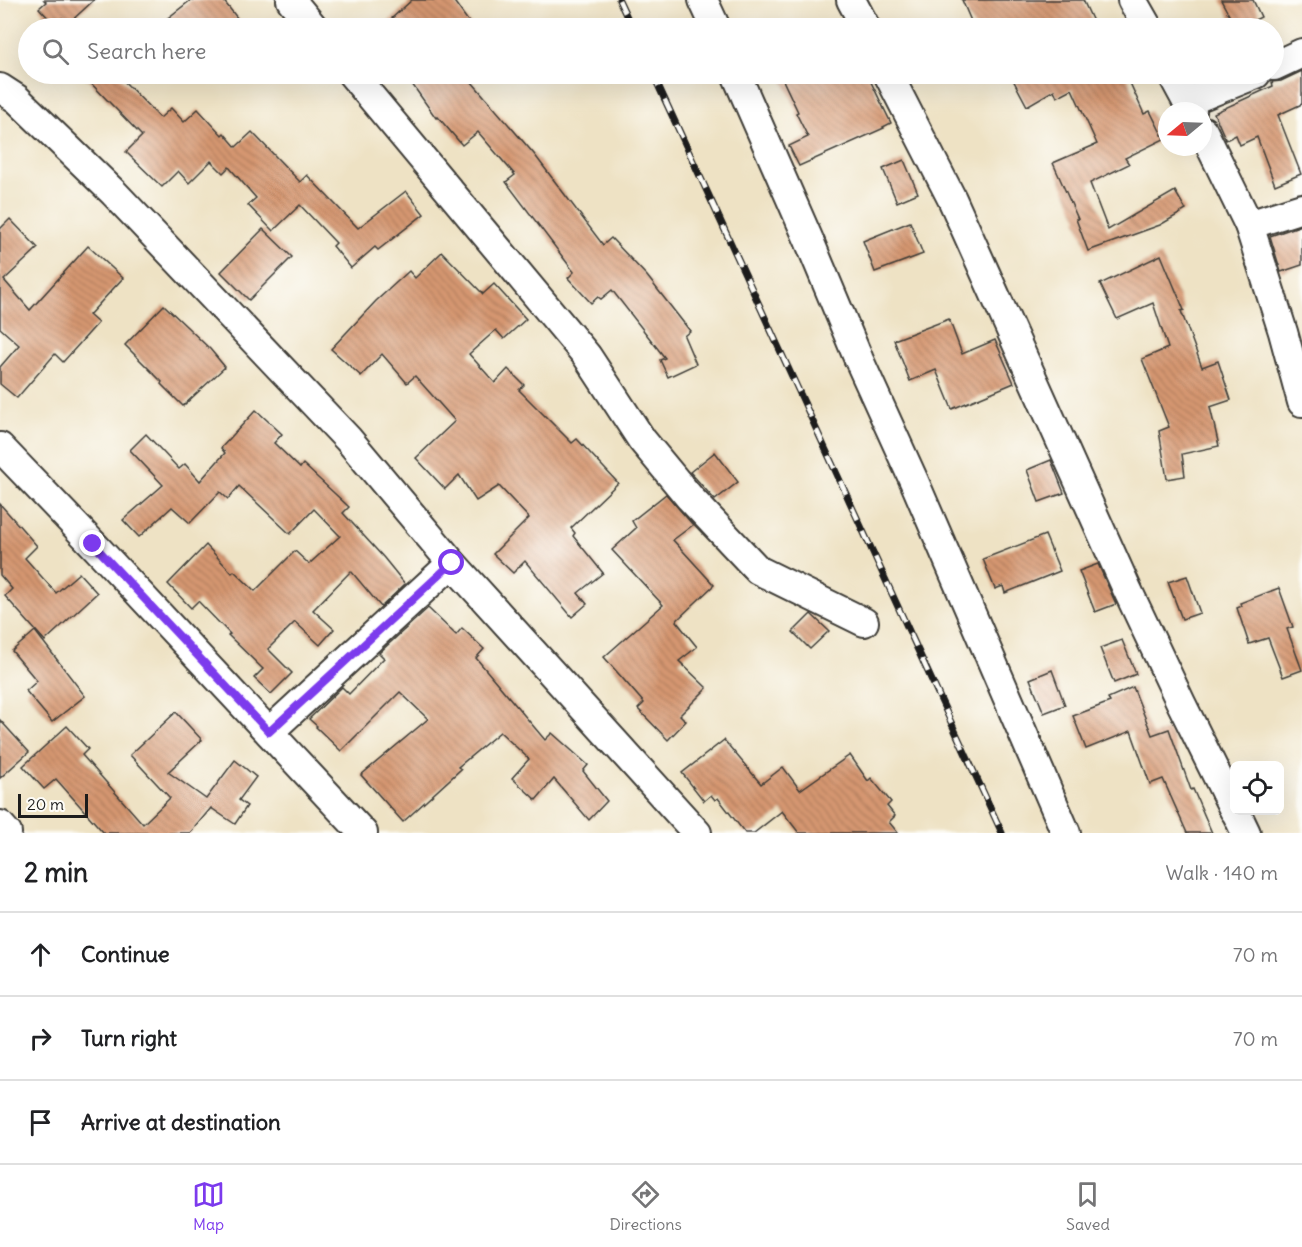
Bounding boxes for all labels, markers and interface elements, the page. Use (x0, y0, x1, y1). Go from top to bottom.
search box (18, 18, 1284, 84)
icon: search (39, 35, 72, 68)
text: Search here (87, 37, 206, 65)
north arrow (1158, 102, 1212, 156)
route end (79, 530, 105, 556)
route start (438, 549, 464, 575)
map controls (1230, 761, 1284, 815)
button: locate (1230, 761, 1284, 815)
scale bar (18, 791, 88, 818)
text: 20 m (27, 794, 64, 814)
text: 2 min (24, 856, 88, 889)
text: Walk · 140 m (1165, 860, 1278, 885)
icon: ahead (24, 938, 57, 971)
text: Continue (81, 940, 170, 968)
text: 70 m (1233, 942, 1278, 967)
icon: right (24, 1022, 57, 1055)
text: Turn right (81, 1024, 177, 1052)
text: 70 m (1233, 1026, 1278, 1051)
icon: arrive (24, 1106, 57, 1139)
text: Arrive at destination (81, 1108, 281, 1136)
tab: Map (192, 1178, 225, 1234)
tab: Directions (609, 1178, 682, 1234)
tab: Saved (1066, 1178, 1110, 1234)

